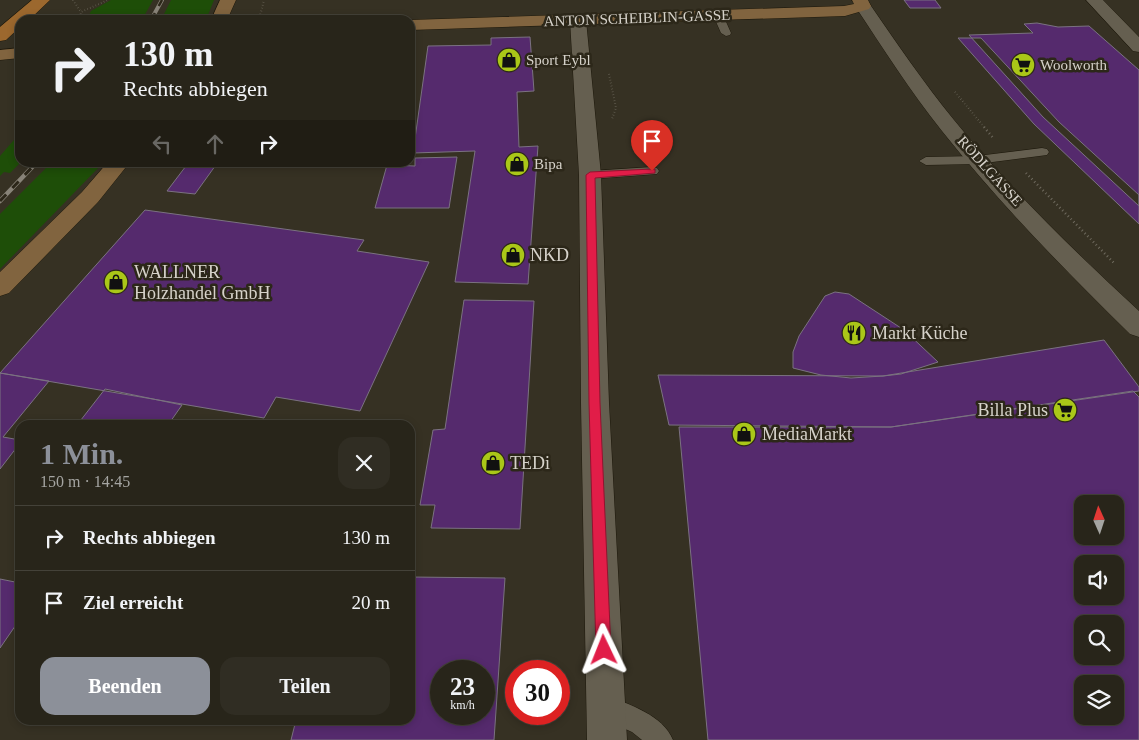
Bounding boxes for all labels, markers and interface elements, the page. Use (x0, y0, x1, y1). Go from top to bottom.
street label: ANTON SCHEIBLIN-GASSE (543, 7, 731, 29)
icon: right (40, 35, 105, 100)
text: 130 m (123, 35, 213, 74)
shop icon: Sport Eybl (496, 47, 522, 73)
place label: Sport Eybl (526, 52, 591, 68)
supermarket icon: Woolworth (1010, 52, 1036, 78)
place label: Woolworth (1040, 57, 1108, 73)
text: Rechts abbiegen (123, 76, 268, 101)
pin (631, 120, 673, 171)
icon: arrive (638, 127, 666, 155)
icon: left (148, 130, 176, 158)
icon: ahead (201, 130, 229, 158)
icon: right (254, 130, 282, 158)
street label: RÖDLGASSE (954, 133, 1026, 209)
shop icon: Bipa (504, 151, 530, 177)
place label: Bipa (534, 156, 563, 172)
shop icon: NKD (500, 242, 526, 268)
place label: NKD (530, 245, 569, 265)
place label: WALLNER Holzhandel GmbH (134, 262, 270, 303)
shop icon: WALLNER Holzhandel GmbH (103, 269, 129, 295)
restaurant icon: Markt Küche (841, 320, 867, 346)
place label: Markt Küche (872, 323, 967, 343)
supermarket icon: Billa Plus (1052, 397, 1078, 423)
place label: Billa Plus (977, 400, 1048, 420)
shop icon: MediaMarkt (731, 421, 757, 447)
place label: MediaMarkt (762, 424, 852, 444)
text: 1 Min. (40, 437, 123, 470)
button: close (338, 437, 390, 489)
shop icon: TEDi (480, 450, 506, 476)
place label: TEDi (510, 453, 550, 473)
text: 150 m · 14:45 (40, 473, 130, 490)
north arrow (1074, 495, 1124, 545)
map controls (1074, 495, 1124, 725)
icon: right (40, 524, 68, 552)
text: Rechts abbiegen (83, 527, 215, 548)
text: 130 m (342, 527, 390, 548)
button: sound (1074, 555, 1124, 605)
icon: arrive (40, 589, 68, 617)
text: Ziel erreicht (83, 592, 183, 613)
text: 20 m (351, 592, 390, 613)
button: search (1074, 615, 1124, 665)
position arrow (577, 623, 629, 675)
button: Beenden (40, 657, 210, 715)
button: Teilen (220, 657, 390, 715)
speed limit sign: 30 (505, 660, 570, 725)
text: 23 (450, 673, 475, 700)
button: layers (1074, 675, 1124, 725)
text: km/h (450, 698, 475, 712)

